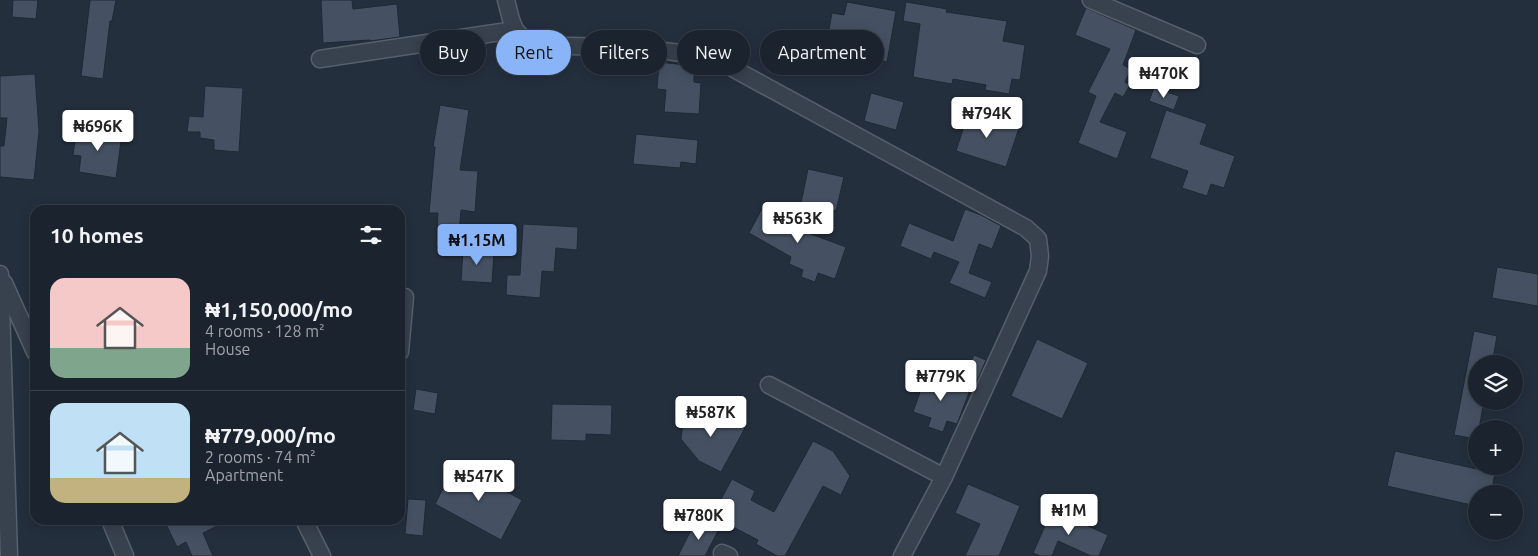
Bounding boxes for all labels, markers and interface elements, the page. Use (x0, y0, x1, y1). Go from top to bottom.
chip: Buy (420, 30, 486, 75)
chip: Rent (496, 30, 571, 75)
chip: Filters (581, 30, 667, 75)
chip: New (677, 30, 750, 75)
chip: Apartment (760, 30, 884, 75)
pin: ₦470K (1129, 56, 1199, 99)
text: ₦470K (1139, 64, 1189, 82)
pin: ₦794K (952, 96, 1022, 139)
text: ₦794K (962, 104, 1012, 122)
pin: ₦696K (63, 110, 133, 152)
text: ₦696K (73, 117, 123, 135)
pin: ₦563K (763, 202, 833, 244)
text: ₦563K (773, 209, 823, 227)
icon: filters (357, 221, 385, 249)
text: 10 homes (50, 223, 144, 247)
pin: ₦1.15M (436, 224, 518, 266)
text: ₦1.15M (449, 231, 505, 249)
text: ₦1,150,000/mo (205, 297, 353, 321)
icon: home (90, 298, 150, 358)
text: 4 rooms · 128 m² (205, 322, 325, 340)
text: House (205, 340, 250, 358)
map controls (1468, 355, 1523, 540)
button: layers (1468, 355, 1523, 410)
pin: ₦779K (906, 360, 976, 402)
text: ₦779K (916, 367, 966, 385)
pin: ₦587K (676, 396, 746, 438)
text: ₦587K (686, 403, 736, 421)
button: + (1468, 420, 1523, 475)
icon: home (90, 423, 150, 483)
text: ₦779,000/mo (205, 423, 336, 447)
text: 2 rooms · 74 m² (205, 448, 316, 466)
pin: ₦547K (444, 460, 514, 502)
text: Apartment (205, 466, 283, 484)
text: ₦547K (454, 467, 504, 485)
button: − (1468, 485, 1523, 540)
pin: ₦1M (1045, 494, 1093, 536)
pin: ₦780K (664, 498, 734, 541)
text: ₦1M (1052, 501, 1086, 519)
text: ₦780K (674, 506, 724, 524)

